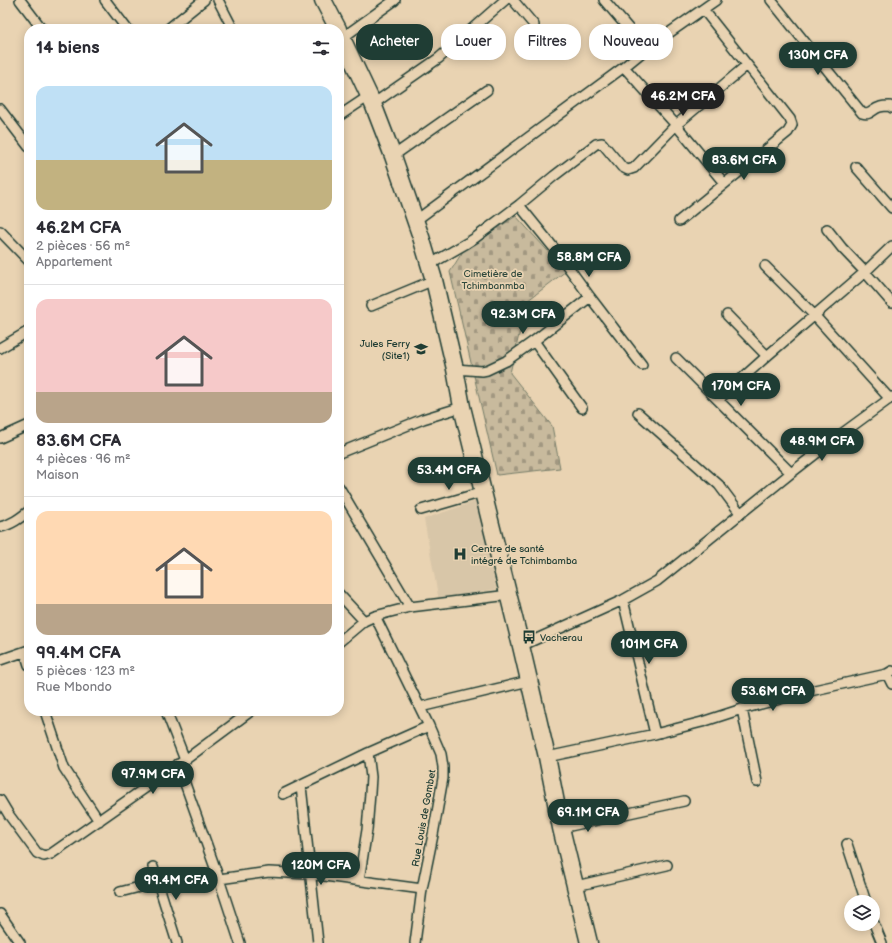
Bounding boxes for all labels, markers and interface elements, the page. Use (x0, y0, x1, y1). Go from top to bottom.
chip: Acheter (356, 24, 433, 60)
chip: Louer (441, 24, 506, 60)
chip: Filtres (514, 24, 581, 60)
chip: Nouveau (589, 24, 673, 60)
icon: filters (310, 37, 332, 59)
text: 14 biens (36, 38, 100, 58)
pin: 130M CFA (777, 42, 859, 76)
text: 130M CFA (788, 47, 848, 63)
pin: 46.2M CFA (637, 83, 729, 117)
text: 46.2M CFA (650, 88, 716, 104)
icon: home (148, 112, 220, 184)
pin: 83.6M CFA (698, 147, 790, 181)
text: 83.6M CFA (711, 152, 777, 168)
text: 46.2M CFA (36, 218, 121, 238)
text: 2 pièces · 56 m² (36, 238, 130, 254)
pin: 58.8M CFA (543, 244, 635, 278)
text: 58.8M CFA (557, 249, 621, 265)
text: Appartement (36, 254, 112, 270)
park label: Cimetière de Tchimbanmba (461, 268, 525, 292)
pin: 92.3M CFA (477, 301, 569, 335)
text: 92.3M CFA (491, 306, 555, 322)
icon: home (148, 325, 220, 397)
place label: Jules Ferry (Site1) (360, 338, 410, 362)
school or university icon: Jules Ferry (Site1) (413, 341, 429, 357)
pin: 170M CFA (700, 373, 782, 407)
text: 170M CFA (711, 378, 771, 394)
pin: 48.9M CFA (776, 428, 868, 462)
text: 83.6M CFA (36, 431, 121, 451)
text: 48.9M CFA (790, 433, 854, 449)
text: 4 pièces · 96 m² (36, 451, 131, 467)
pin: 53.4M CFA (403, 457, 495, 491)
text: 53.4M CFA (417, 462, 481, 478)
text: Maison (36, 467, 79, 483)
icon: home (148, 537, 220, 609)
place label: Centre de santé intégré de Tchimbamba (471, 543, 578, 567)
hospital icon: Centre de santé intégré de Tchimbamba (452, 546, 468, 562)
bus stop icon: Vacherau (521, 629, 537, 645)
pin: 101M CFA (608, 631, 690, 665)
place label: Vacherau (540, 632, 582, 644)
text: 101M CFA (620, 636, 678, 652)
text: 99.4M CFA (36, 643, 121, 663)
text: 5 pièces · 123 m² (36, 663, 135, 679)
pin: 53.6M CFA (727, 678, 819, 712)
text: Rue Mbondo (36, 679, 112, 695)
text: 53.6M CFA (741, 683, 805, 699)
pin: 97.9M CFA (107, 761, 199, 795)
text: 97.9M CFA (121, 766, 185, 782)
street label: Rue Louis de Gombet (410, 769, 438, 868)
pin: 69.1M CFA (542, 799, 634, 833)
text: 69.1M CFA (557, 804, 619, 820)
pin: 120M CFA (280, 852, 362, 886)
text: 120M CFA (291, 857, 351, 873)
pin: 99.4M CFA (130, 867, 222, 901)
text: 99.4M CFA (144, 872, 208, 888)
map controls (844, 895, 880, 931)
button: layers (844, 895, 880, 931)

